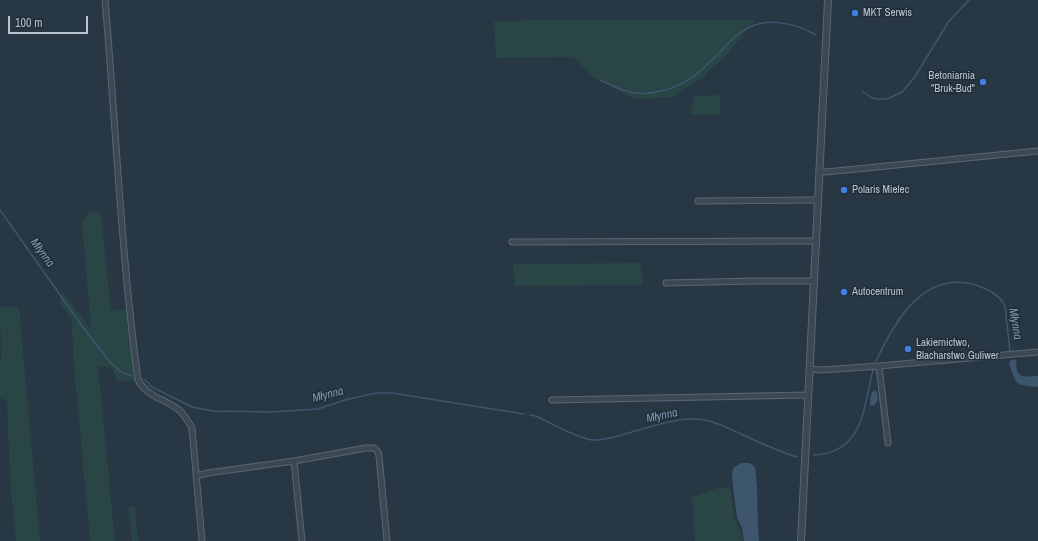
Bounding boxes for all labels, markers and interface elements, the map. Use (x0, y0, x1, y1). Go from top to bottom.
place label: MKT Serwis (863, 6, 912, 20)
scale bar (10, 8, 90, 34)
marker: MKT Serwis (850, 8, 860, 18)
text: 100 m (15, 15, 42, 31)
place label: Betoniarnia "Bruk-Bud" (928, 69, 975, 95)
marker: Betoniarnia "Bruk-Bud" (978, 77, 988, 87)
place label: Polaris Mielec (852, 183, 909, 197)
marker: Polaris Mielec (839, 185, 849, 195)
water label: Młynna (27, 236, 57, 270)
place label: Autocentrum (852, 285, 903, 299)
marker: Autocentrum (839, 287, 849, 297)
water label: Młynna (1005, 307, 1025, 341)
place label: Lakiernictwo, Blacharstwo Guliwer (916, 336, 999, 362)
marker: Lakiernictwo, Blacharstwo Guliwer (903, 344, 913, 354)
water label: Młynna (311, 384, 345, 406)
water label: Młynna (645, 406, 679, 426)

